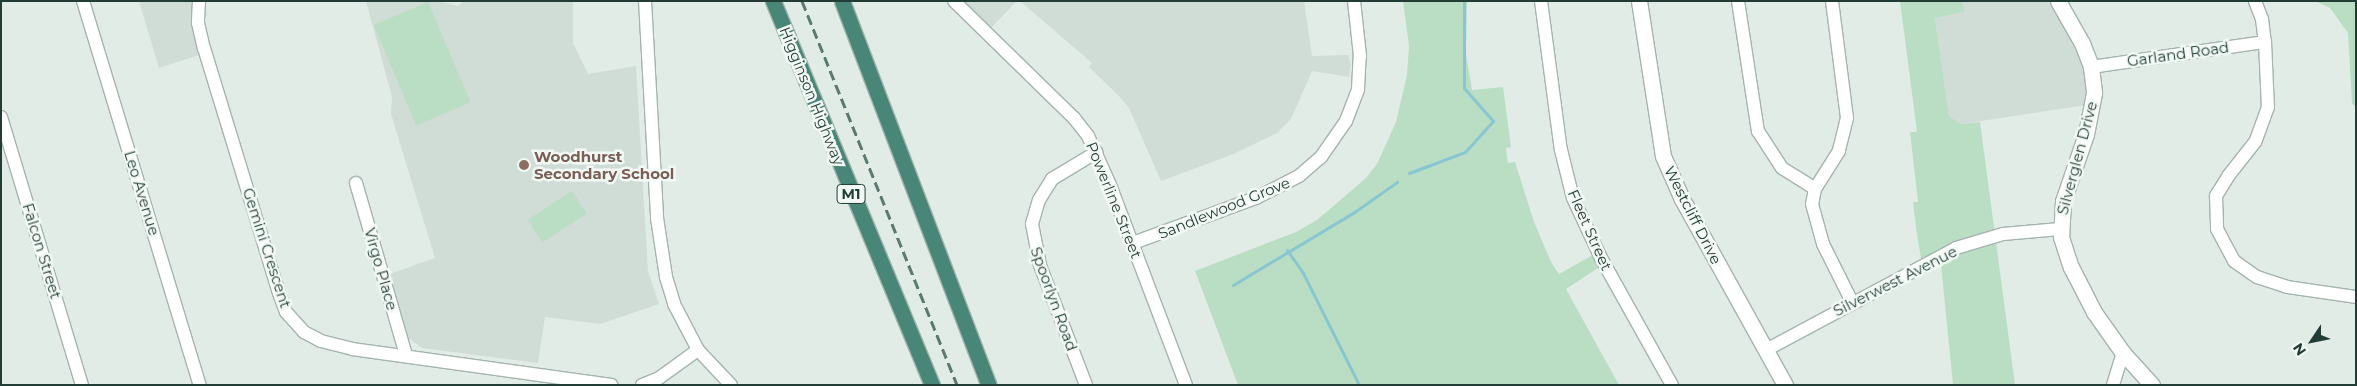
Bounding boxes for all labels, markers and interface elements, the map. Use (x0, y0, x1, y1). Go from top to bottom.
street label: Higginson Highway (776, 24, 848, 168)
street label: Garland Road (2126, 38, 2230, 70)
street label: Silverglen Drive (2053, 99, 2101, 217)
street label: Powerline Street (1082, 139, 1146, 261)
place label: Woodhurst Secondary School (534, 147, 674, 182)
street label: Leo Avenue (121, 148, 163, 238)
marker: Woodhurst Secondary School (518, 159, 530, 171)
street label: Westcliff Drive (1661, 163, 1725, 267)
street label: Sandlewood Grove (1155, 173, 1293, 243)
road number: M1 (836, 182, 866, 205)
street label: Gemini Crescent (239, 186, 295, 310)
street label: Fleet Street (1564, 187, 1616, 273)
street label: Falcon Street (19, 201, 65, 301)
street label: Virgo Place (361, 226, 401, 312)
street label: Silverwest Avenue (1830, 242, 1960, 320)
street label: Spoorlyn Road (1027, 244, 1081, 354)
north arrow (2287, 316, 2337, 366)
text: N (2289, 340, 2310, 359)

